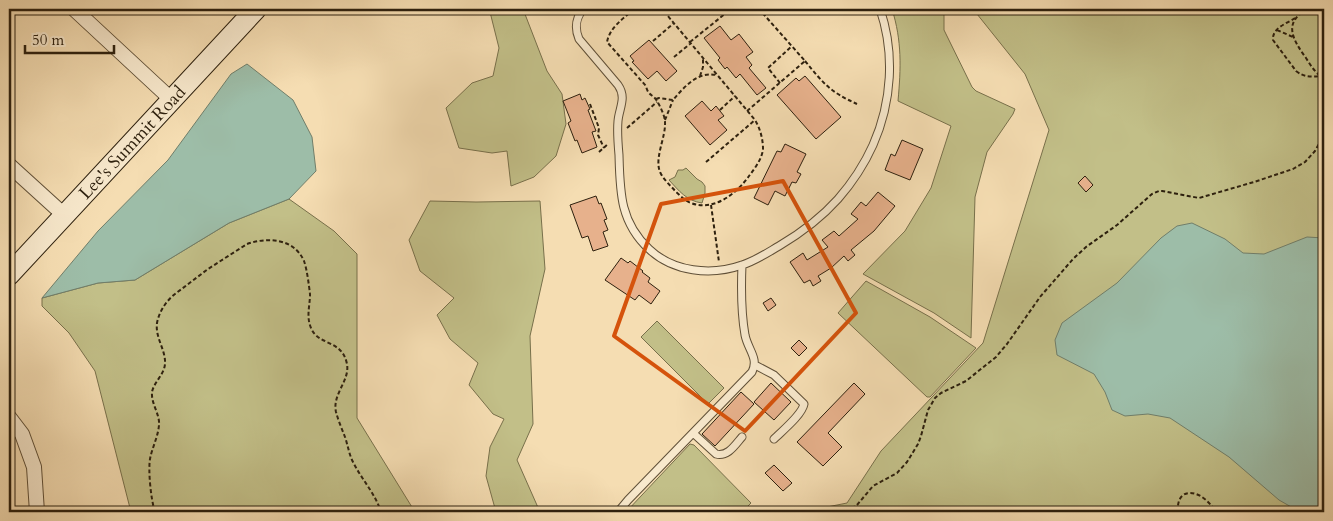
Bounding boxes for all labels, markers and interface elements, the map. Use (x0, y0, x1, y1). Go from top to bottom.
scale bar (25, 22, 114, 54)
text: 50 m (32, 30, 64, 50)
street label: Lee's Summit Road (73, 80, 192, 205)

